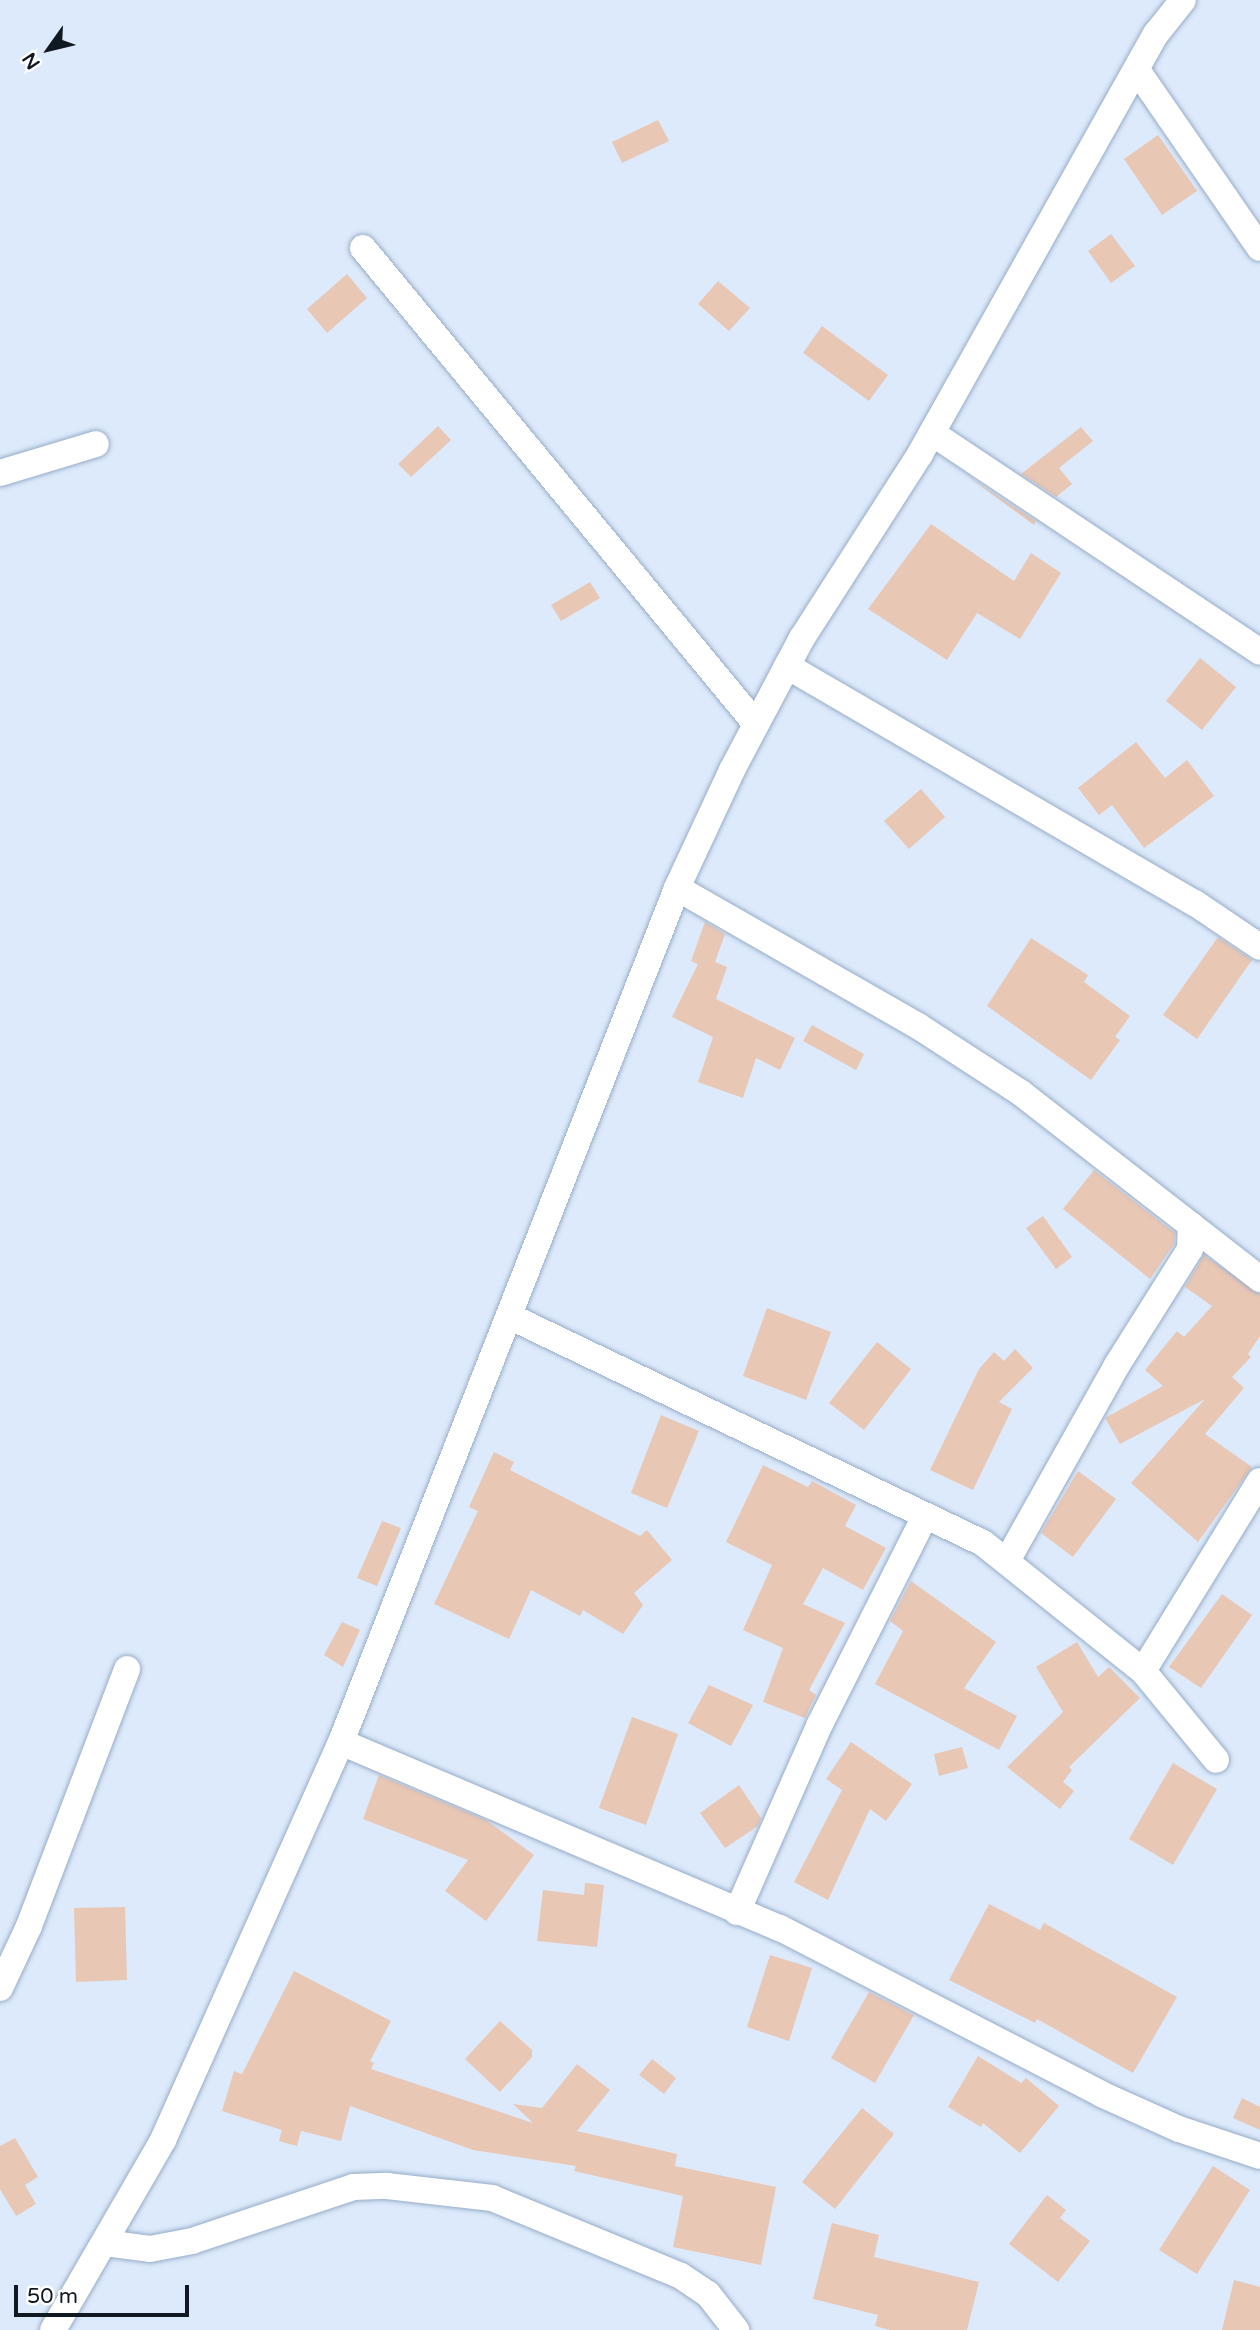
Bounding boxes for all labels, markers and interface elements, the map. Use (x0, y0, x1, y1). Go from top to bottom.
north arrow (14, 14, 84, 84)
text: N (18, 48, 45, 73)
scale bar (18, 2270, 192, 2314)
text: 50 m (27, 2284, 78, 2309)

